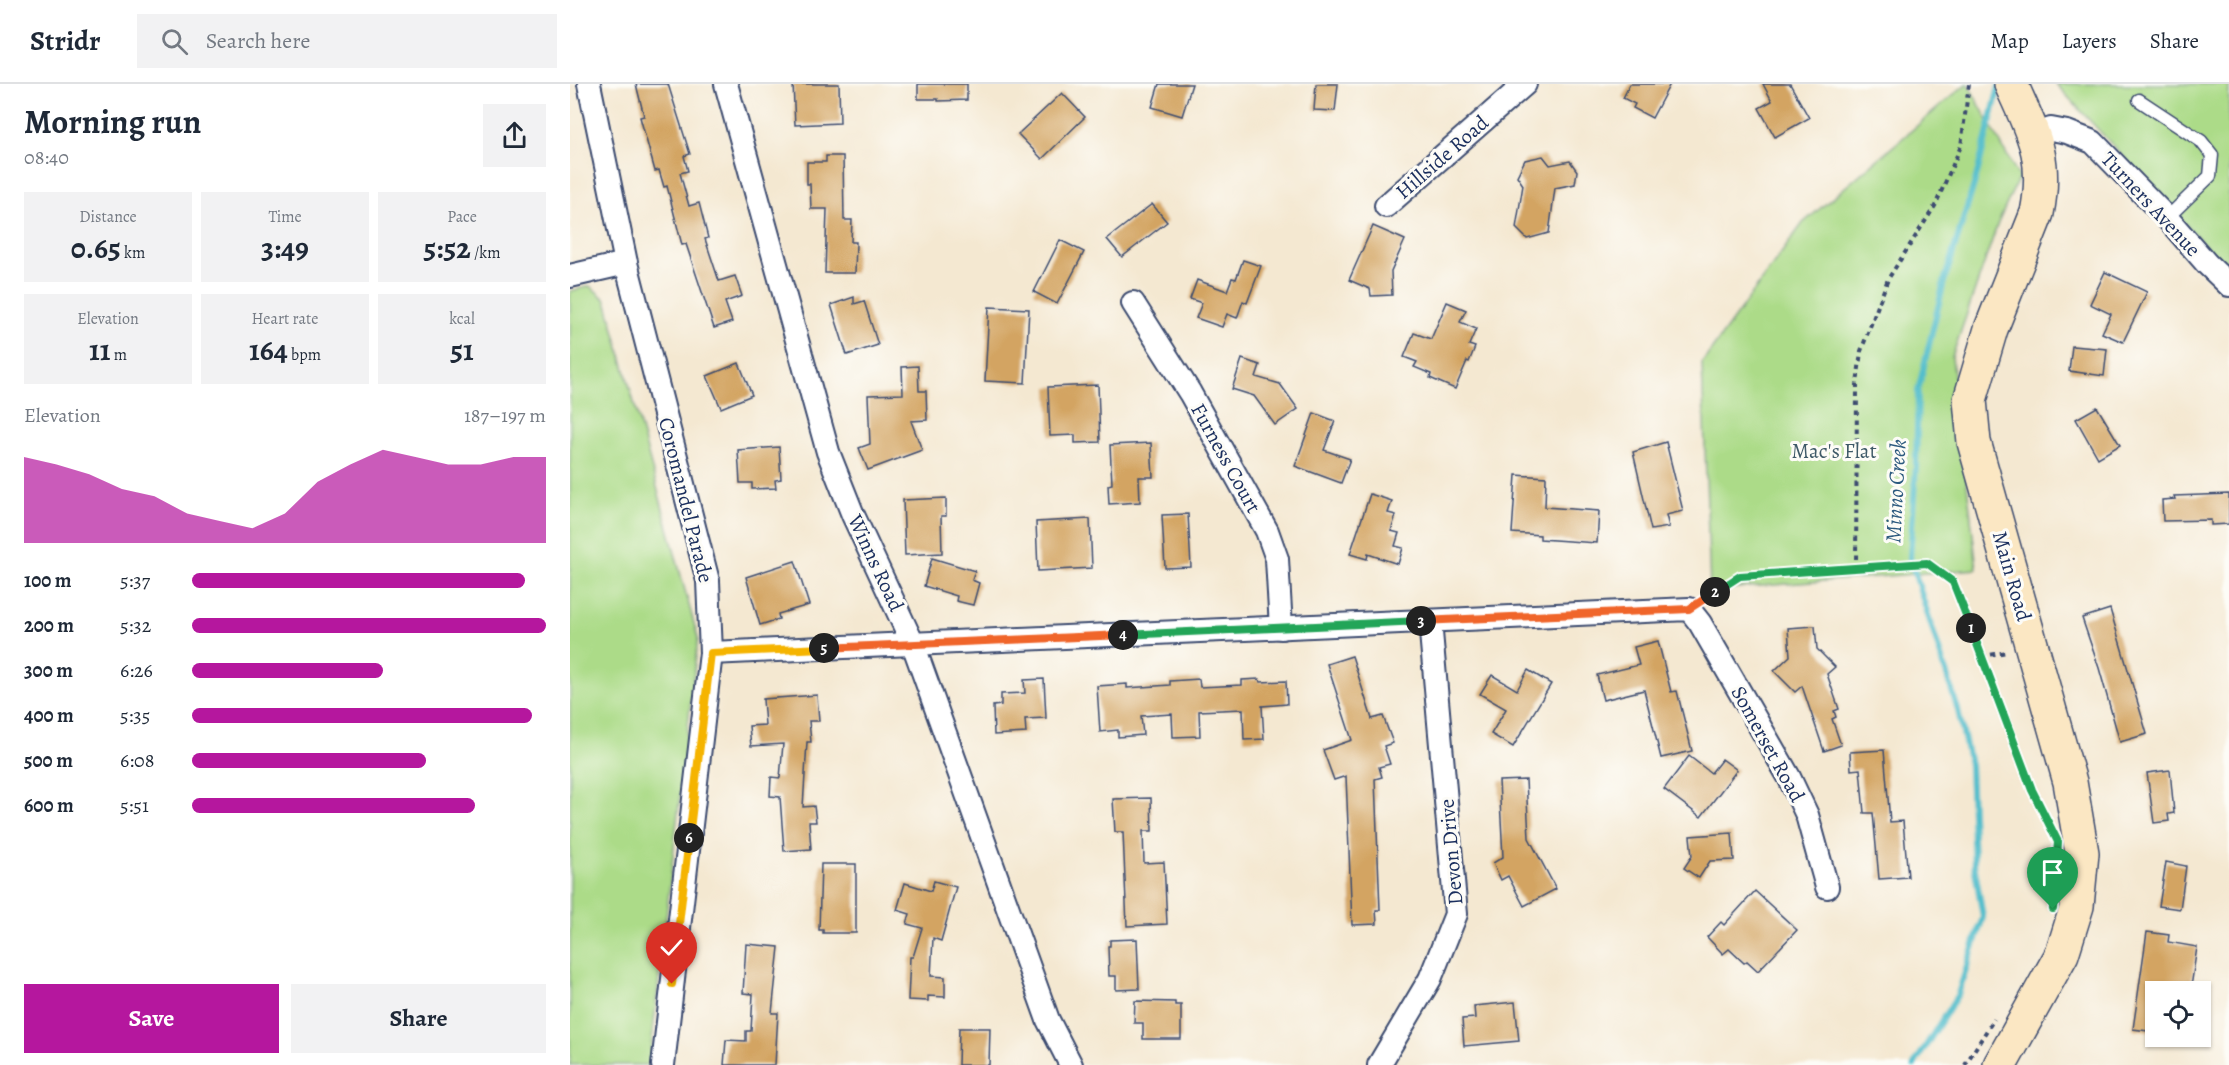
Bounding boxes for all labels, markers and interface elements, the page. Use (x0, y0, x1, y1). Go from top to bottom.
search box (137, 14, 557, 68)
text: Stridr (30, 22, 101, 60)
icon: search (158, 25, 191, 58)
text: Search here (206, 26, 310, 56)
text: Map (1990, 27, 2029, 55)
text: Layers (2062, 27, 2117, 55)
text: Share (2150, 27, 2199, 55)
text: Morning run (24, 99, 201, 144)
button: share (483, 104, 546, 167)
street label: Hillside Road (1390, 108, 1495, 205)
text: 08:40 (24, 144, 69, 171)
street label: Turners Avenue (2095, 145, 2207, 263)
text: Distance (79, 206, 137, 228)
text: Time (268, 206, 302, 228)
text: Pace (447, 206, 477, 228)
text: 0.65 (71, 228, 121, 268)
text: 3:49 (261, 228, 309, 268)
text: 5:52 (424, 228, 471, 268)
text: km (121, 242, 145, 264)
text: /km (471, 242, 500, 264)
text: Elevation (77, 308, 139, 330)
text: Heart rate (252, 308, 318, 330)
text: kcal (449, 308, 475, 330)
text: 11 (89, 330, 111, 370)
text: 164 (249, 330, 288, 370)
text: 51 (450, 330, 474, 370)
text: m (111, 344, 127, 366)
text: bpm (288, 344, 321, 366)
street label: Furness Court (1184, 398, 1268, 518)
text: Elevation (24, 402, 101, 429)
text: 187–197 m (464, 402, 546, 429)
street label: Coromandel Parade (652, 414, 720, 586)
park label: Mac's Flat (1791, 437, 1877, 465)
water label: Minno Creek (1878, 438, 1914, 544)
street label: Winns Road (841, 509, 911, 617)
street label: Main Road (1986, 528, 2038, 625)
text: 100 m (24, 567, 72, 594)
text: 5:37 (120, 567, 150, 594)
pin: 2 (1700, 577, 1730, 607)
text: 2 (1711, 581, 1719, 603)
pin: 3 (1406, 606, 1436, 636)
text: 3 (1418, 610, 1424, 632)
text: 200 m (24, 612, 74, 639)
text: 5:32 (120, 612, 151, 639)
pin: 1 (1956, 613, 1986, 643)
text: 1 (1968, 617, 1974, 639)
pin: 4 (1108, 620, 1138, 650)
text: 4 (1119, 624, 1127, 646)
pin: 5 (809, 633, 839, 663)
text: 5 (821, 637, 827, 659)
text: 300 m (24, 657, 73, 684)
text: 6:26 (120, 657, 153, 684)
street label: Somerset Road (1725, 681, 1812, 808)
text: 400 m (24, 702, 74, 729)
text: 5:35 (120, 702, 150, 729)
text: 500 m (24, 747, 73, 774)
text: 6:08 (120, 747, 154, 774)
text: 600 m (24, 792, 74, 819)
text: 5:51 (120, 792, 149, 819)
street label: Devon Drive (1432, 798, 1470, 906)
pin: 6 (674, 823, 704, 853)
text: 6 (685, 827, 693, 849)
pin (2027, 847, 2078, 909)
icon: arrive (2036, 856, 2069, 889)
pin (646, 922, 697, 984)
icon: check (655, 931, 688, 964)
map controls (2145, 981, 2211, 1047)
button: locate (2145, 981, 2211, 1047)
button: Save (24, 984, 279, 1053)
button: Share (291, 984, 546, 1053)

